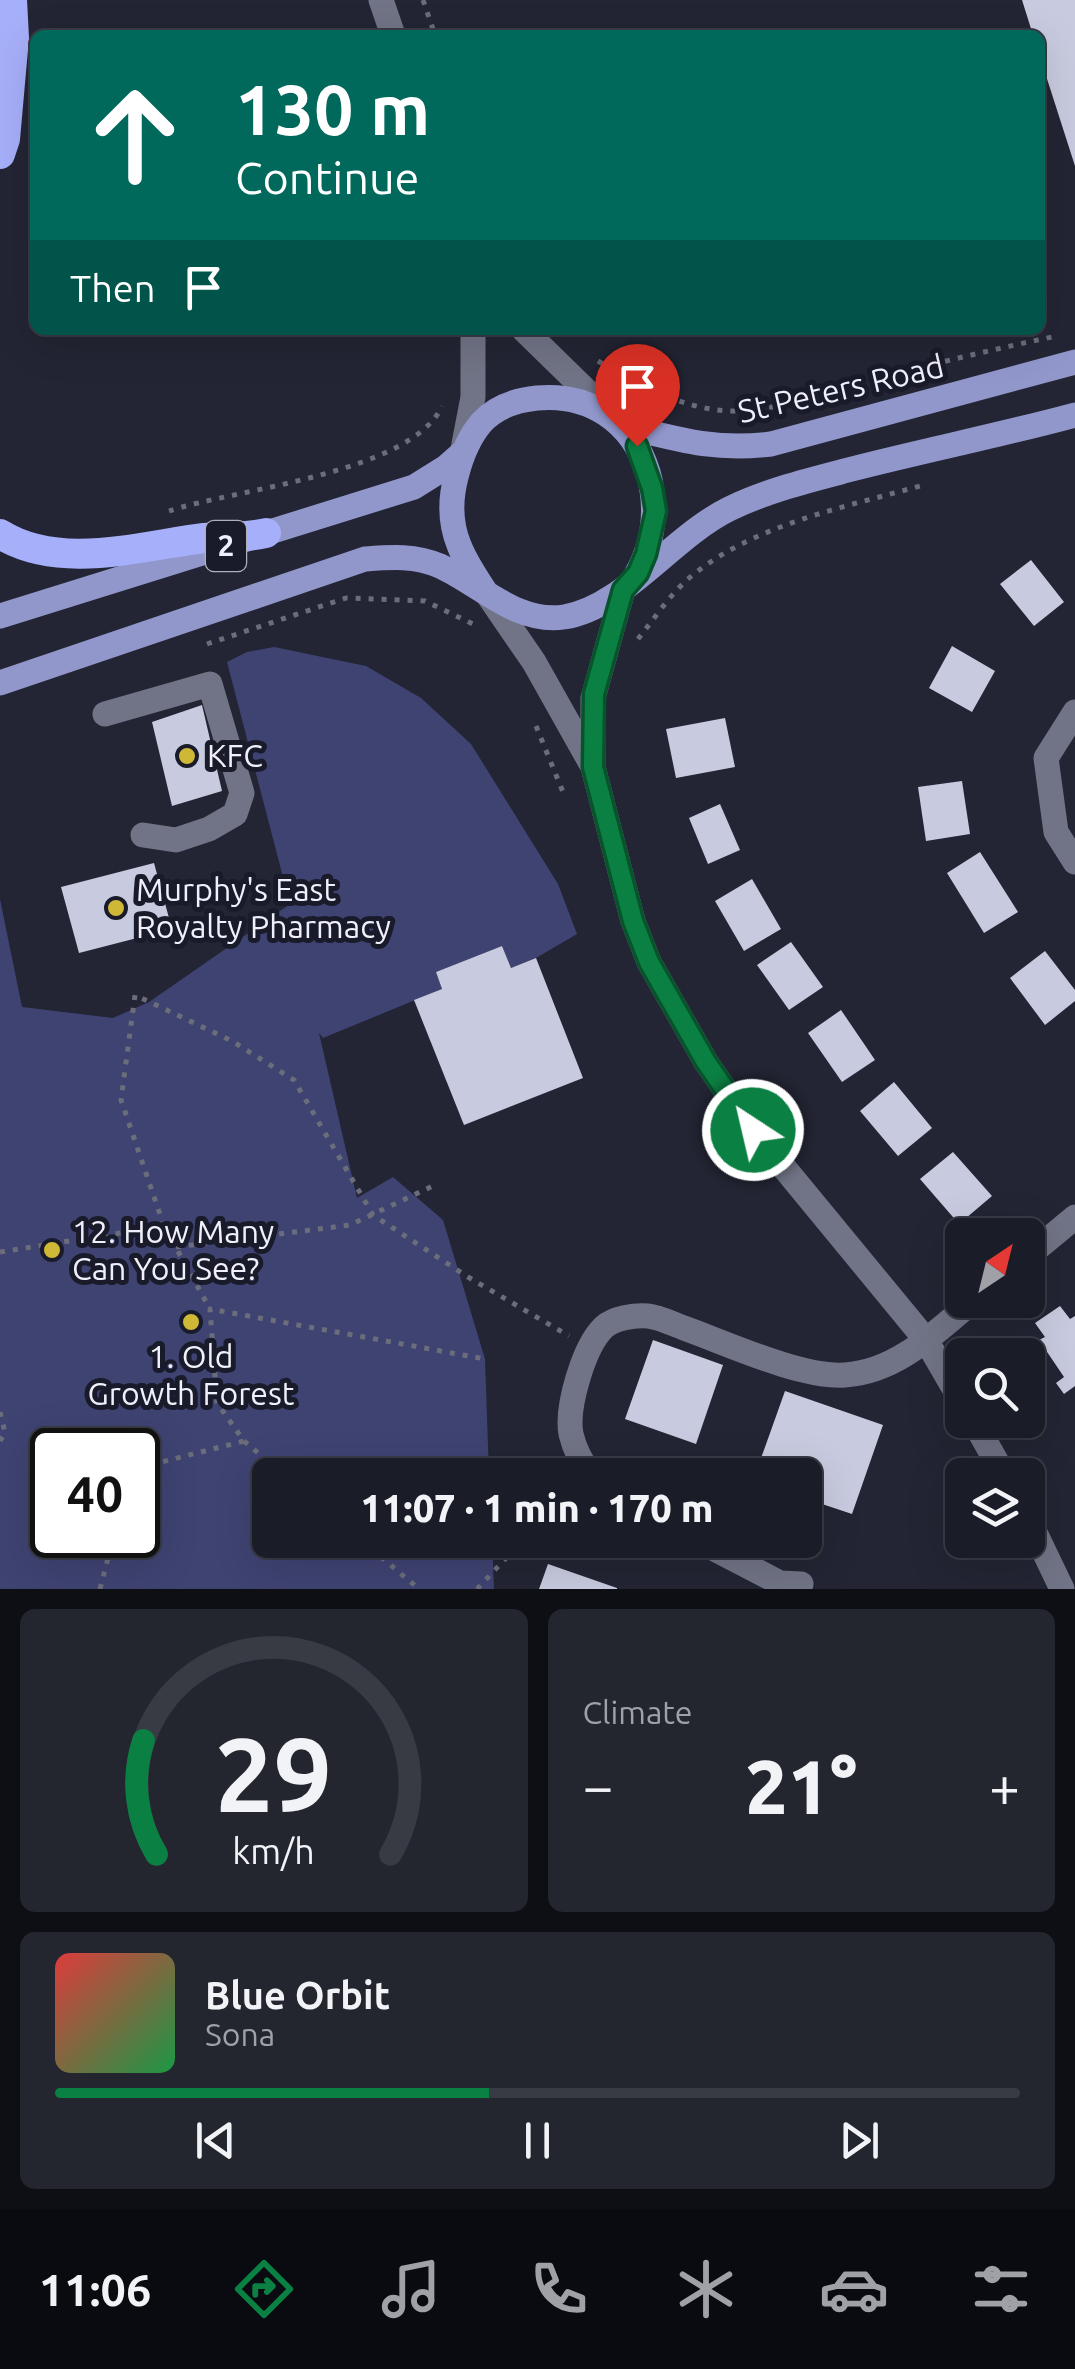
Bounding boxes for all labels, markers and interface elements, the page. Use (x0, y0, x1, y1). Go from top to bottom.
icon: ahead (70, 70, 200, 200)
text: 130 m (235, 70, 430, 148)
text: Continue (235, 152, 419, 203)
icon: arrive (176, 260, 231, 315)
text: Then (70, 267, 156, 309)
pin (595, 344, 680, 447)
street label: St Peters Road (734, 347, 947, 429)
icon: arrive (610, 359, 665, 414)
road number: 2 (206, 521, 246, 571)
place label: KFC (207, 737, 263, 773)
marker: KFC (176, 745, 198, 767)
place label: Murphy's East Royalty Pharmacy (136, 871, 391, 944)
marker: Murphy's East Royalty Pharmacy (105, 897, 127, 919)
position arrow (701, 1078, 805, 1182)
place label: 12. How Many Can You See? (72, 1213, 274, 1286)
north arrow (945, 1218, 1045, 1318)
map controls (945, 1218, 1045, 1558)
marker: 12. How Many Can You See? (41, 1239, 63, 1261)
marker: 1. Old Growth Forest (180, 1311, 202, 1333)
place label: 1. Old Growth Forest (88, 1338, 295, 1411)
button: search (945, 1338, 1045, 1438)
speed limit sign: 40 (30, 1428, 160, 1558)
button: layers (945, 1458, 1045, 1558)
text: 11:07 · 1 min · 170 m (360, 1487, 714, 1529)
text: Climate (583, 1694, 693, 1730)
text: 29 (215, 1715, 332, 1832)
text: 21° (745, 1744, 857, 1828)
text: − (583, 1755, 614, 1816)
text: + (989, 1755, 1020, 1816)
text: km/h (232, 1831, 315, 1871)
text: Blue Orbit (205, 1974, 390, 2016)
text: Sona (205, 2016, 275, 2052)
icon: previous (188, 2113, 243, 2168)
icon: pause (510, 2113, 565, 2168)
icon: next (832, 2113, 887, 2168)
icon: directions (229, 2254, 299, 2324)
icon: music (376, 2254, 446, 2324)
icon: phone (524, 2254, 594, 2324)
icon: climate (671, 2254, 741, 2324)
icon: car (819, 2254, 889, 2324)
icon: filters (966, 2254, 1036, 2324)
text: 11:06 (39, 2264, 151, 2315)

